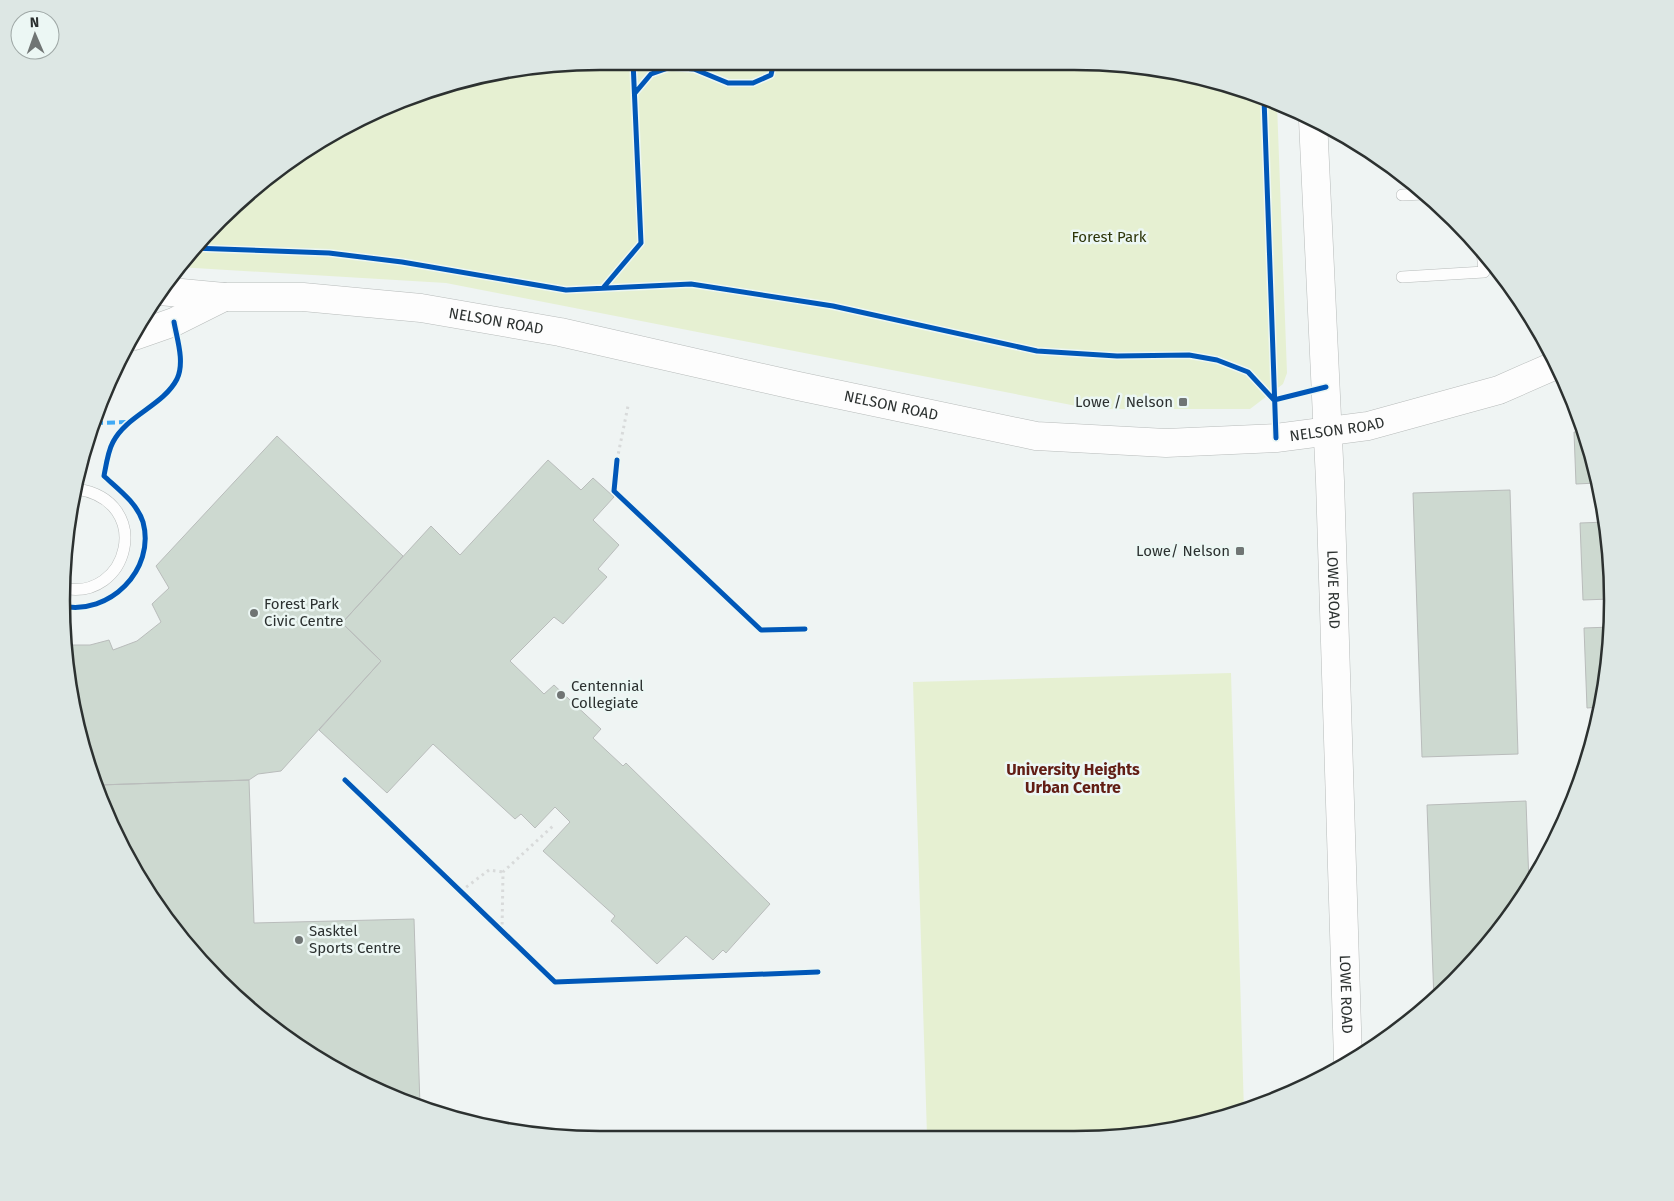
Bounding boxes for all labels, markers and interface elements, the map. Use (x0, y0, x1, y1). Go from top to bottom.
north arrow (10, 10, 60, 60)
text: N (30, 14, 40, 31)
park label: Forest Park (1071, 228, 1147, 246)
street label: NELSON ROAD (447, 304, 545, 338)
street label: NELSON ROAD (842, 387, 940, 424)
place label: Lowe / Nelson (1075, 393, 1173, 411)
marker: Lowe / Nelson (1177, 396, 1189, 408)
street label: NELSON ROAD (1288, 413, 1387, 445)
place label: Lowe/ Nelson (1136, 542, 1230, 560)
marker: Lowe/ Nelson (1234, 545, 1246, 557)
street label: LOWE ROAD (1323, 550, 1344, 629)
place label: Forest Park Civic Centre (264, 595, 343, 630)
marker: Forest Park Civic Centre (248, 607, 260, 619)
place label: Centennial Collegiate (571, 677, 644, 712)
marker: Centennial Collegiate (555, 689, 567, 701)
district label: University Heights Urban Centre (1006, 760, 1140, 797)
place label: Sasktel Sports Centre (309, 922, 401, 957)
marker: Sasktel Sports Centre (293, 934, 305, 946)
street label: LOWE ROAD (1336, 955, 1356, 1034)

